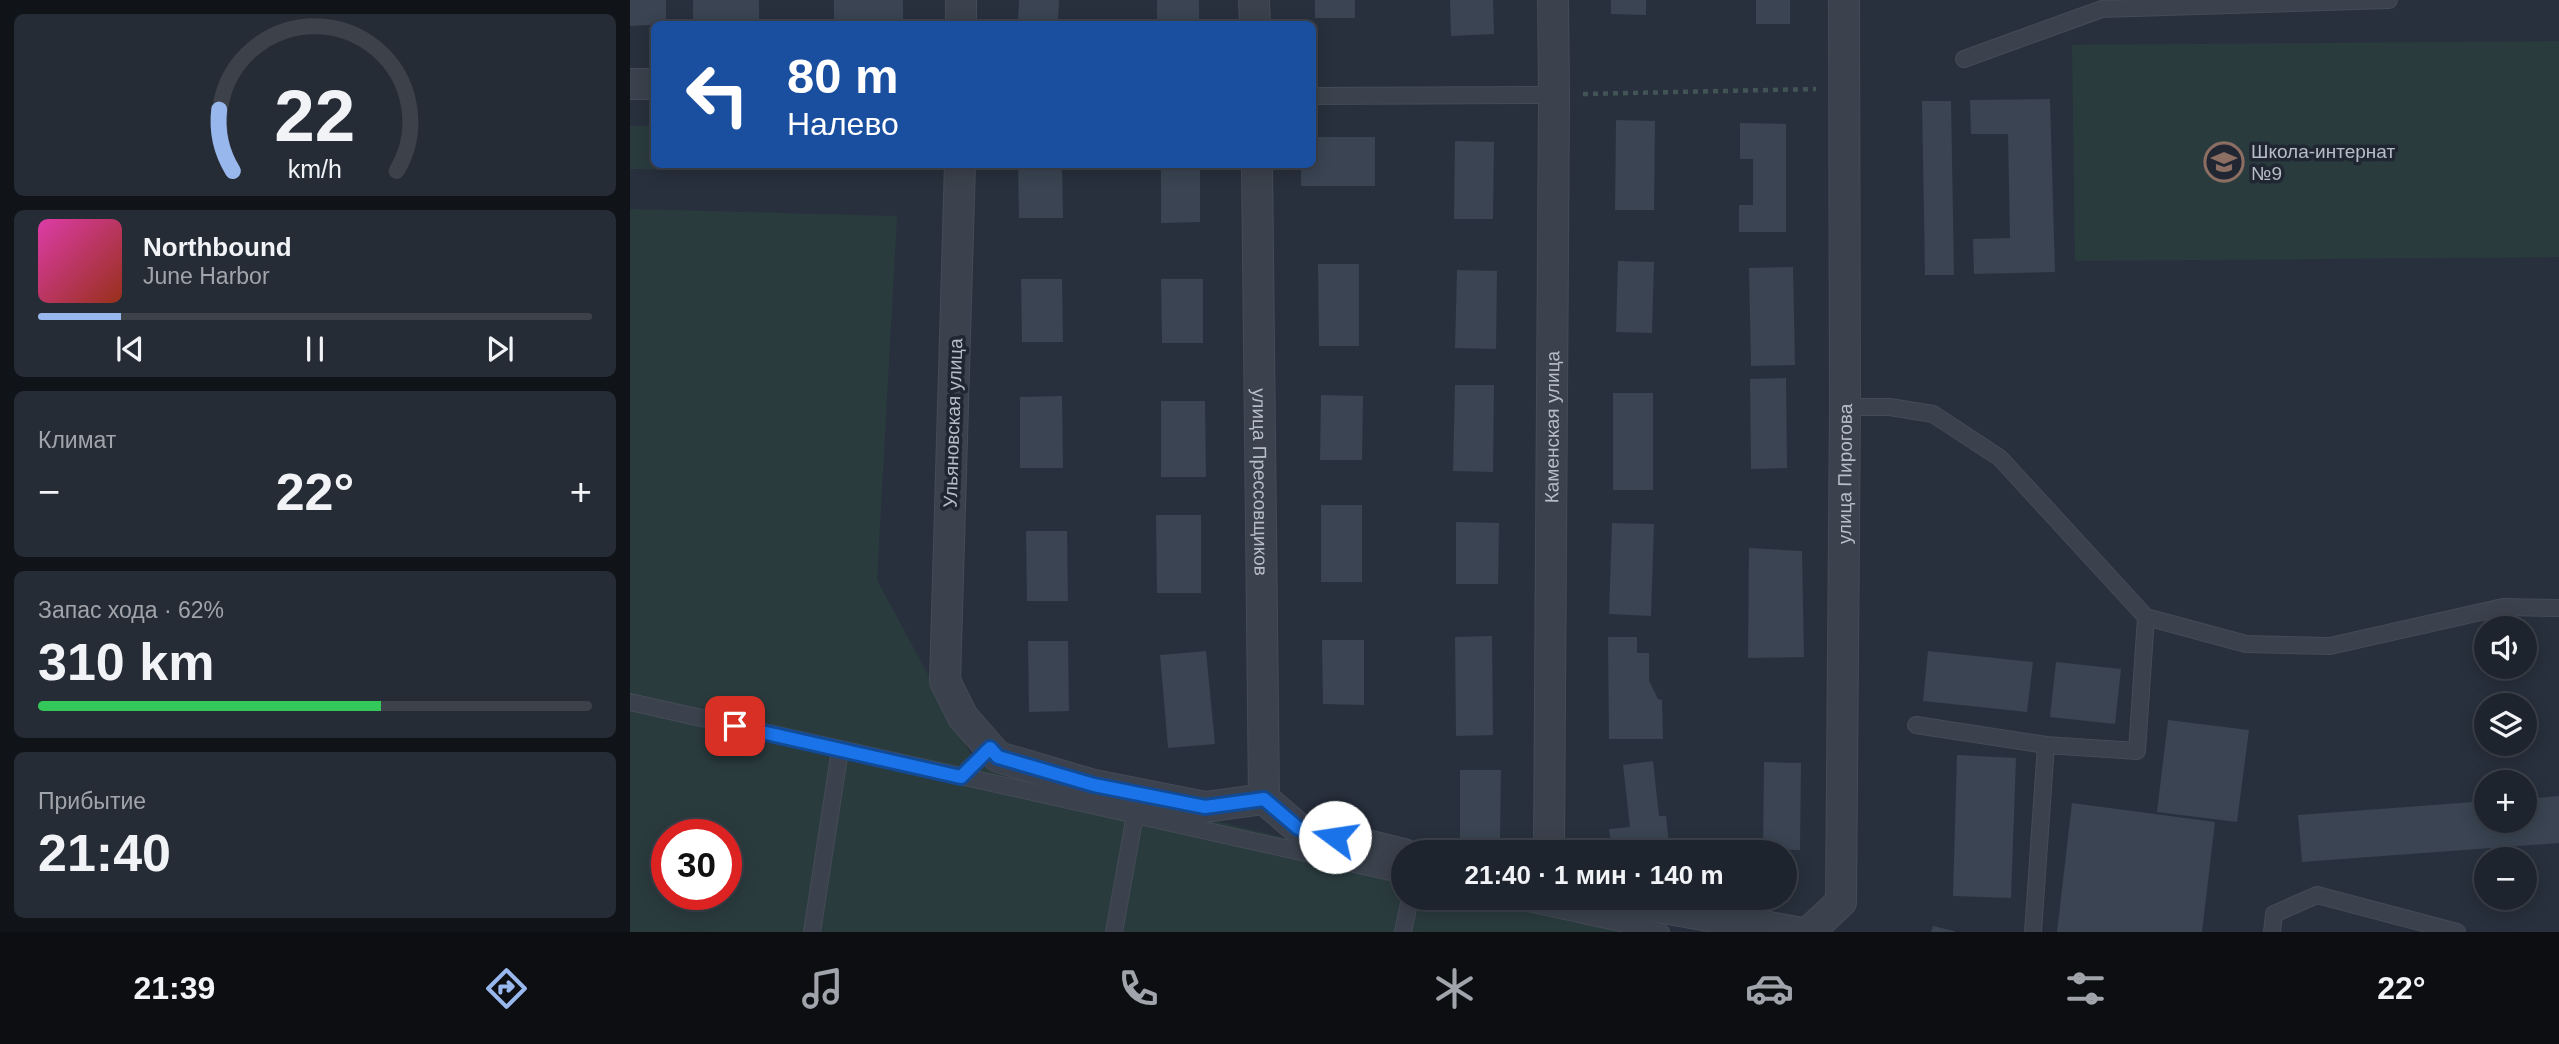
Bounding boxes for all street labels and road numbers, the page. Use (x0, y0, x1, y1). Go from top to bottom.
street label: Ульяновская улица (940, 337, 966, 508)
street label: Каменская улица (1541, 350, 1563, 503)
street label: улица Прессовщиков (1249, 388, 1272, 576)
street label: улица Пирогова (1833, 403, 1856, 544)

